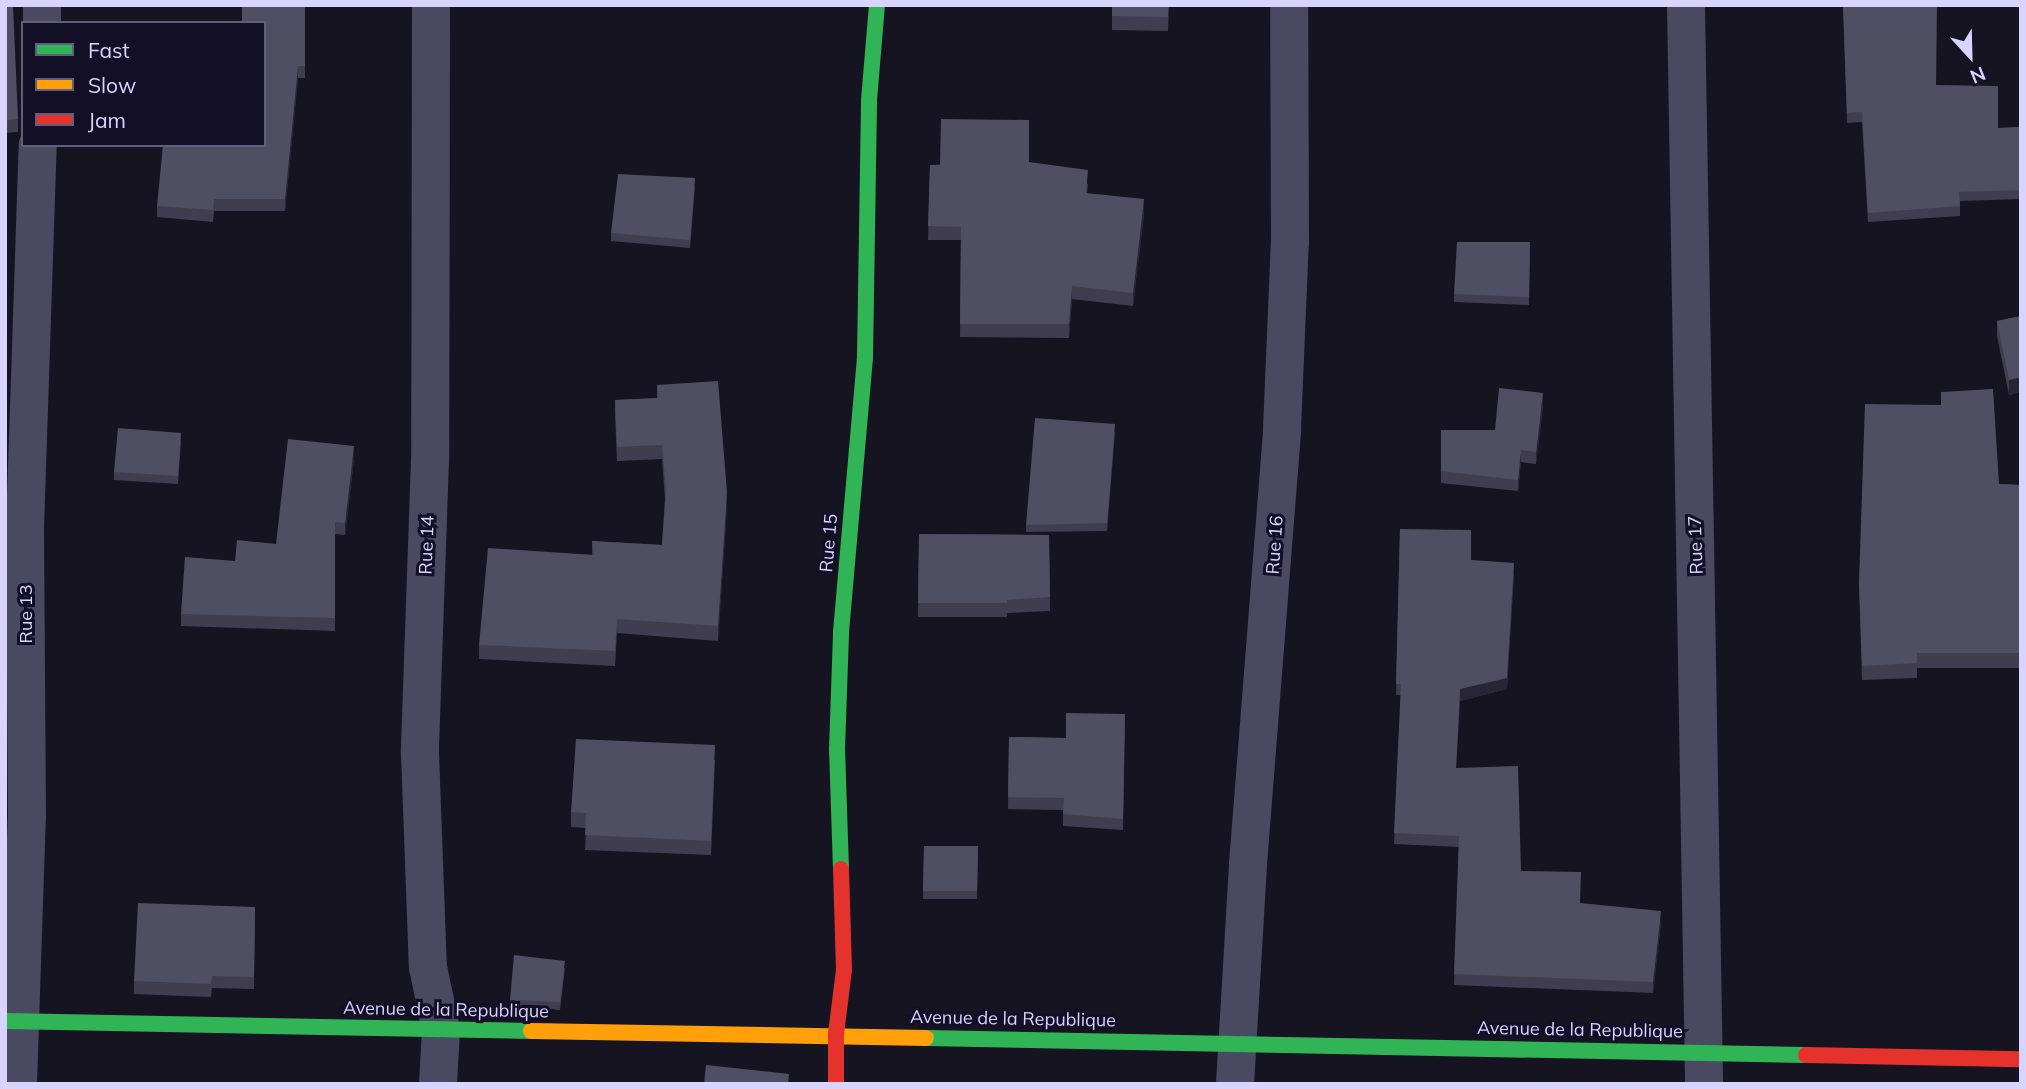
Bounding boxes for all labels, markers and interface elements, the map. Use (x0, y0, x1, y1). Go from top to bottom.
legend (21, 21, 266, 147)
north arrow (1935, 21, 2005, 91)
text: Fast (88, 37, 130, 63)
text: N (1967, 62, 1989, 89)
text: Slow (88, 72, 136, 98)
text: Jam (88, 107, 126, 133)
street label: Rue 15 (816, 513, 842, 573)
street label: Rue 14 (415, 515, 439, 575)
street label: Rue 16 (1262, 515, 1288, 575)
street label: Rue 17 (1684, 515, 1708, 575)
street label: Rue 13 (15, 585, 37, 643)
street label: Avenue de la Republique (343, 997, 549, 1023)
street label: Avenue de la Republique (910, 1006, 1116, 1032)
street label: Avenue de la Republique (1477, 1017, 1683, 1043)

